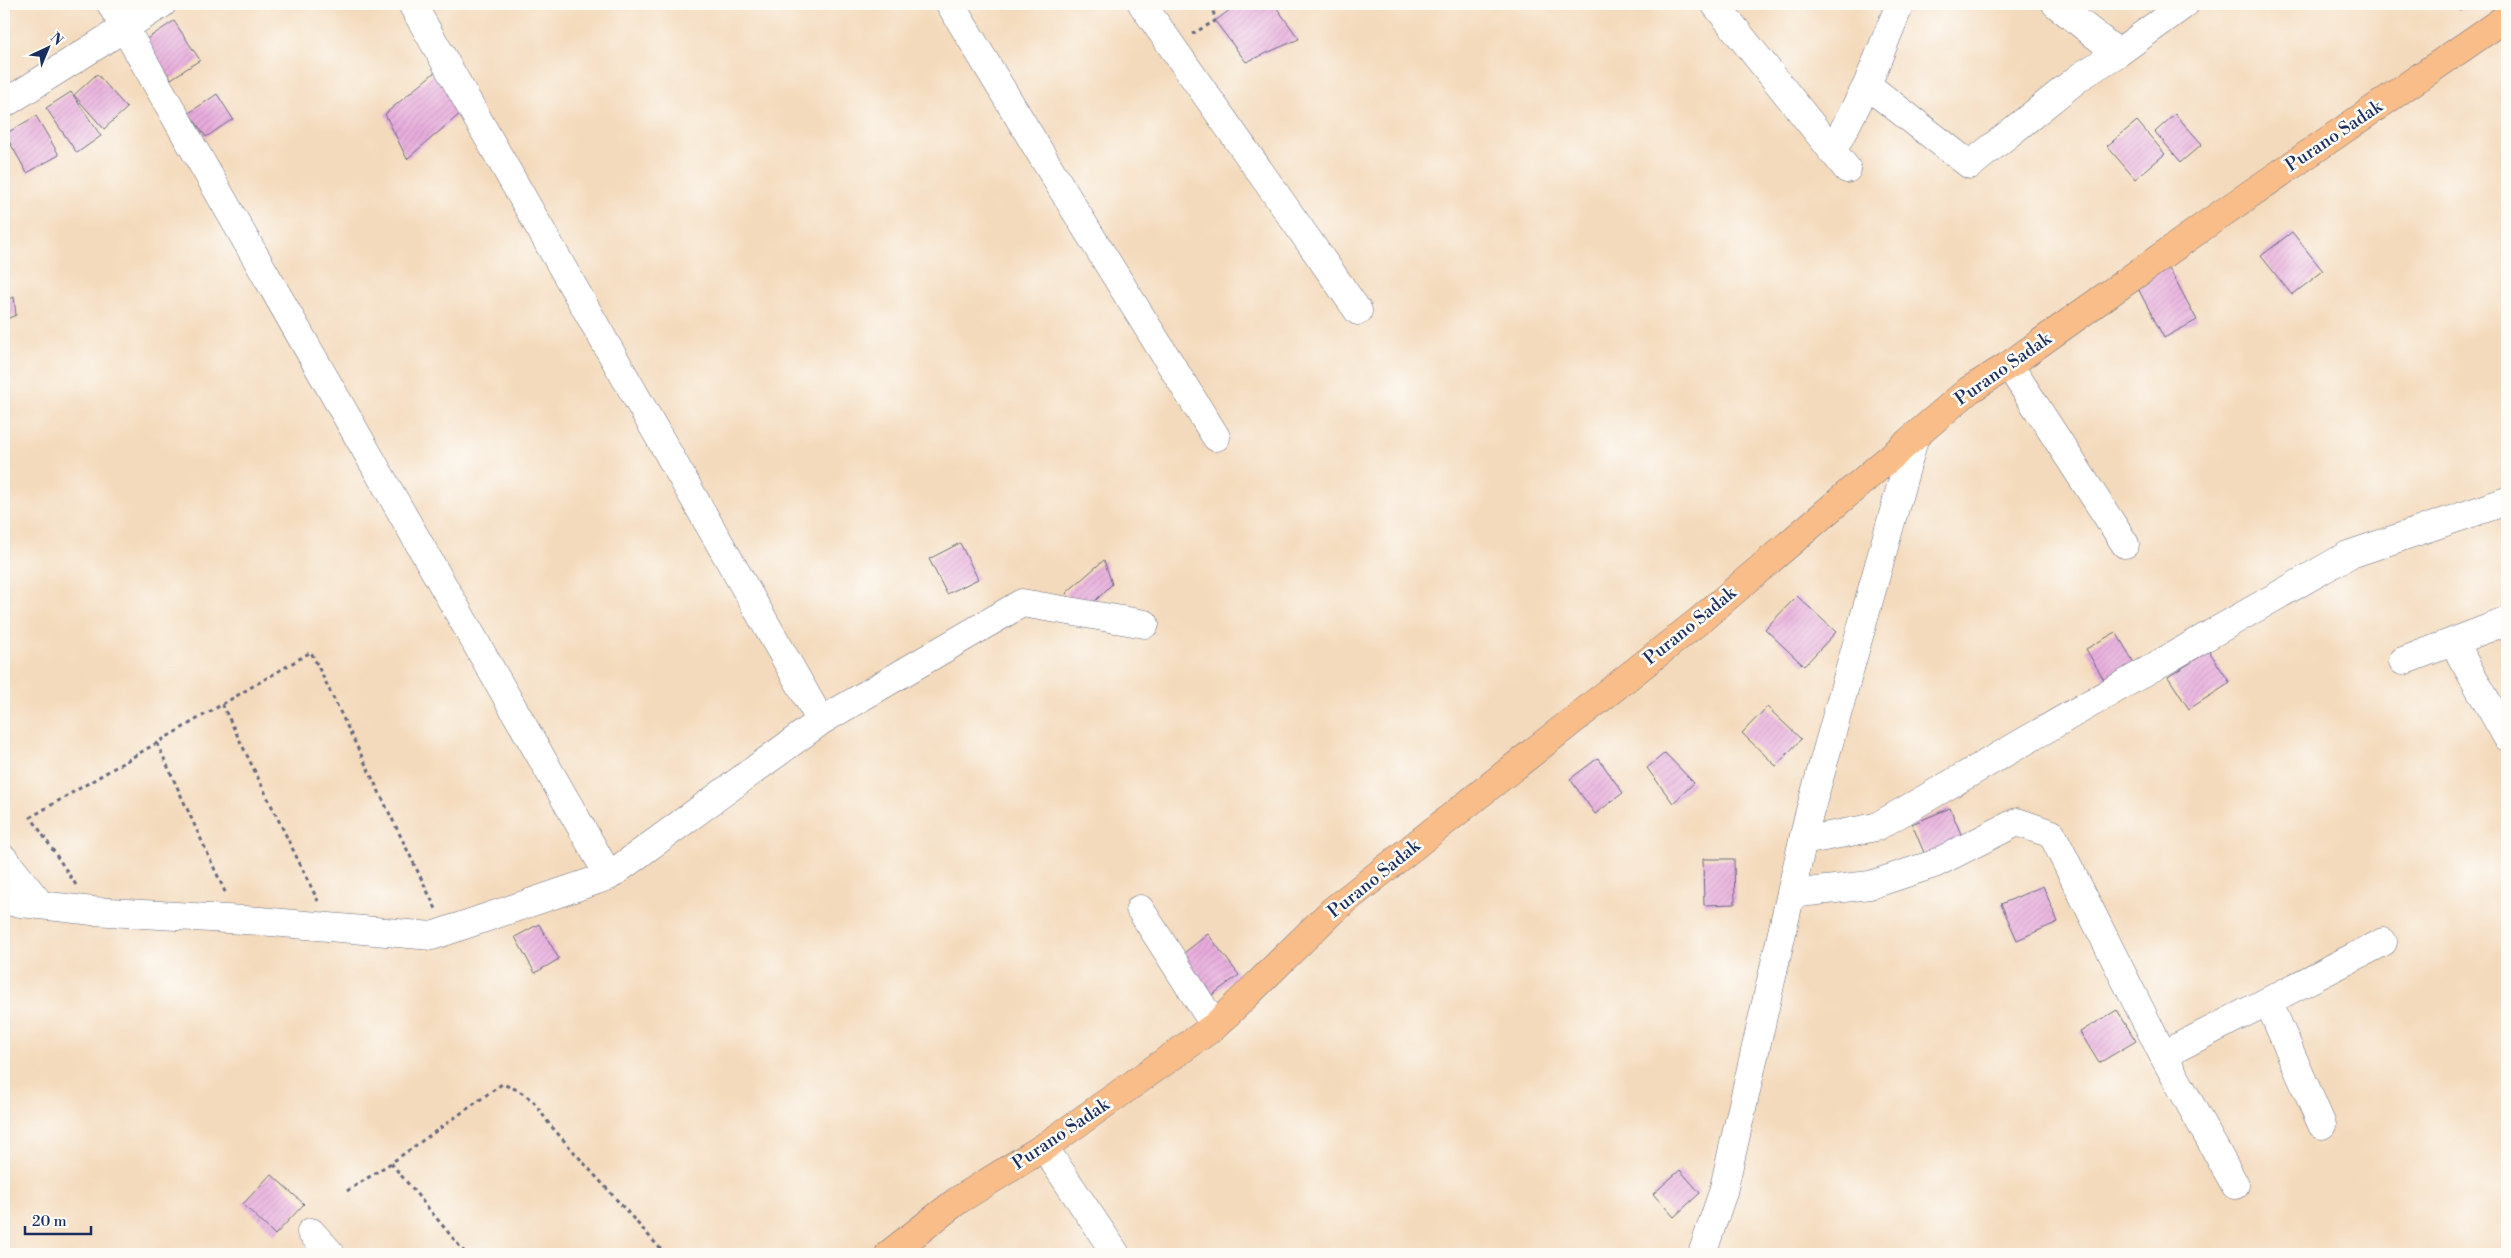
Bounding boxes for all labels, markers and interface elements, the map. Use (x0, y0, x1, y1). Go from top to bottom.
north arrow (22, 22, 72, 72)
text: N (46, 29, 67, 50)
street label: Purano Sadak (2281, 94, 2388, 177)
street label: Purano Sadak (1950, 326, 2057, 411)
street label: Purano Sadak (1639, 581, 1742, 670)
street label: Purano Sadak (1323, 834, 1426, 923)
street label: Purano Sadak (1008, 1092, 1115, 1175)
scale bar (25, 1203, 91, 1235)
text: 20 m (32, 1212, 67, 1231)

